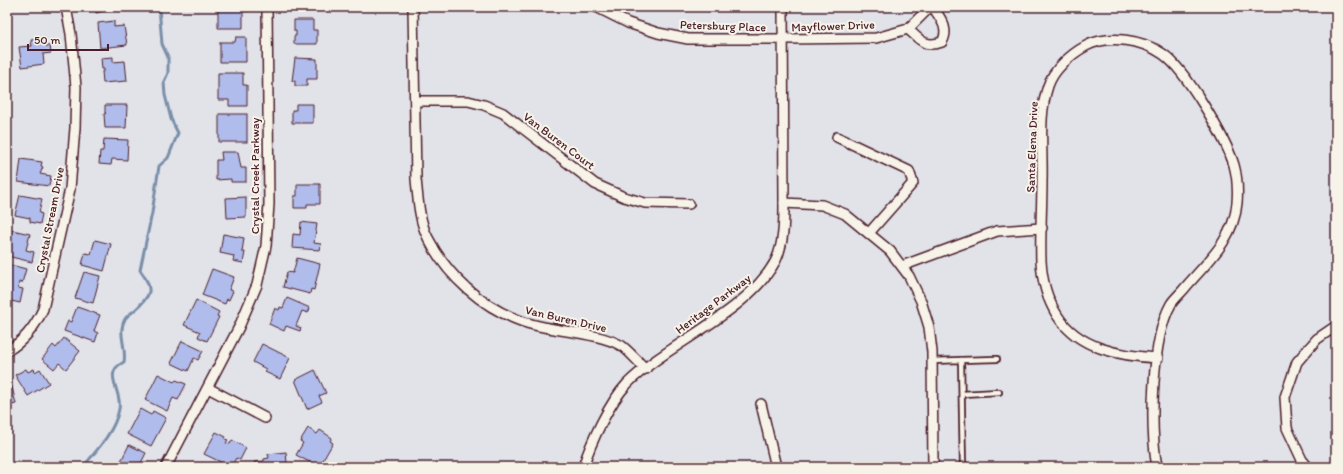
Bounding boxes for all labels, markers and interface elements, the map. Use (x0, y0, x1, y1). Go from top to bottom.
street label: Petersburg Place (680, 17, 767, 35)
street label: Mayflower Drive (791, 18, 875, 34)
scale bar (28, 26, 108, 52)
text: 50 m (34, 33, 60, 47)
street label: Santa Elena Drive (1023, 101, 1041, 193)
street label: Van Buren Court (520, 110, 598, 173)
street label: Crystal Creek Parkway (248, 117, 262, 234)
street label: Crystal Stream Drive (33, 166, 67, 274)
street label: Heritage Parkway (673, 271, 754, 337)
street label: Van Buren Drive (524, 303, 608, 335)

